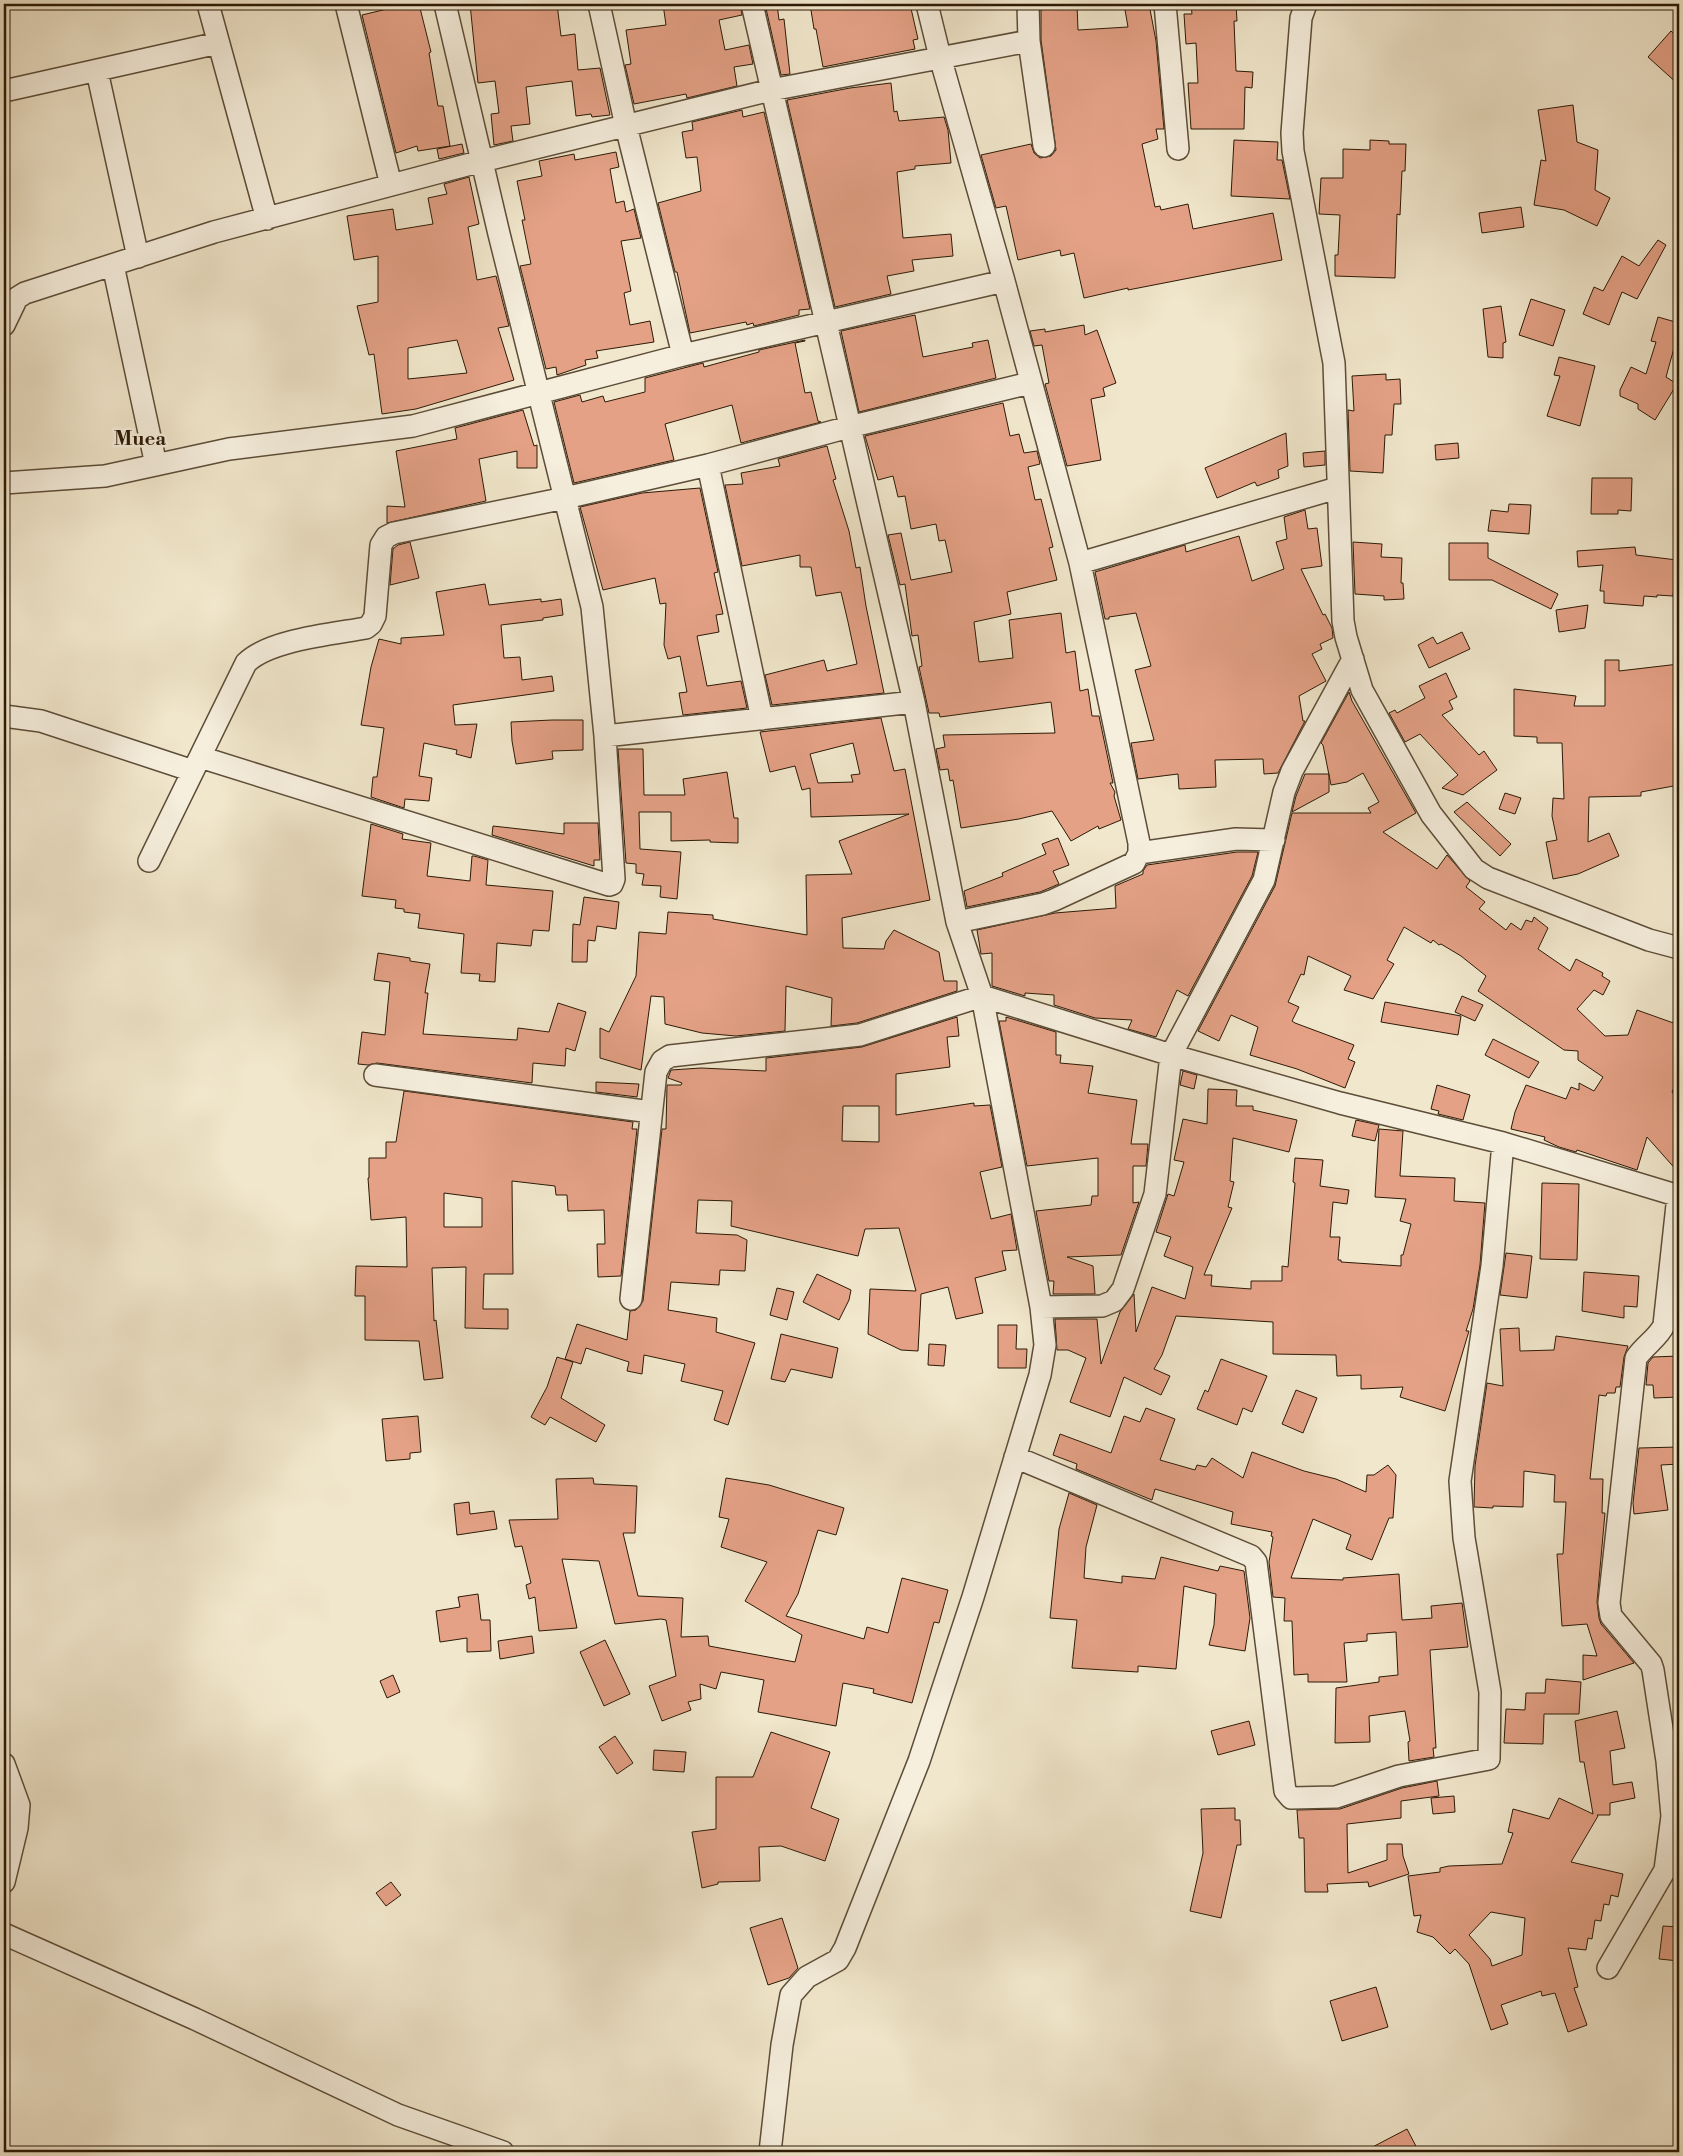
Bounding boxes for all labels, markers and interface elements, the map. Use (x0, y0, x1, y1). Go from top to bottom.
district label: Muea (114, 427, 166, 452)

